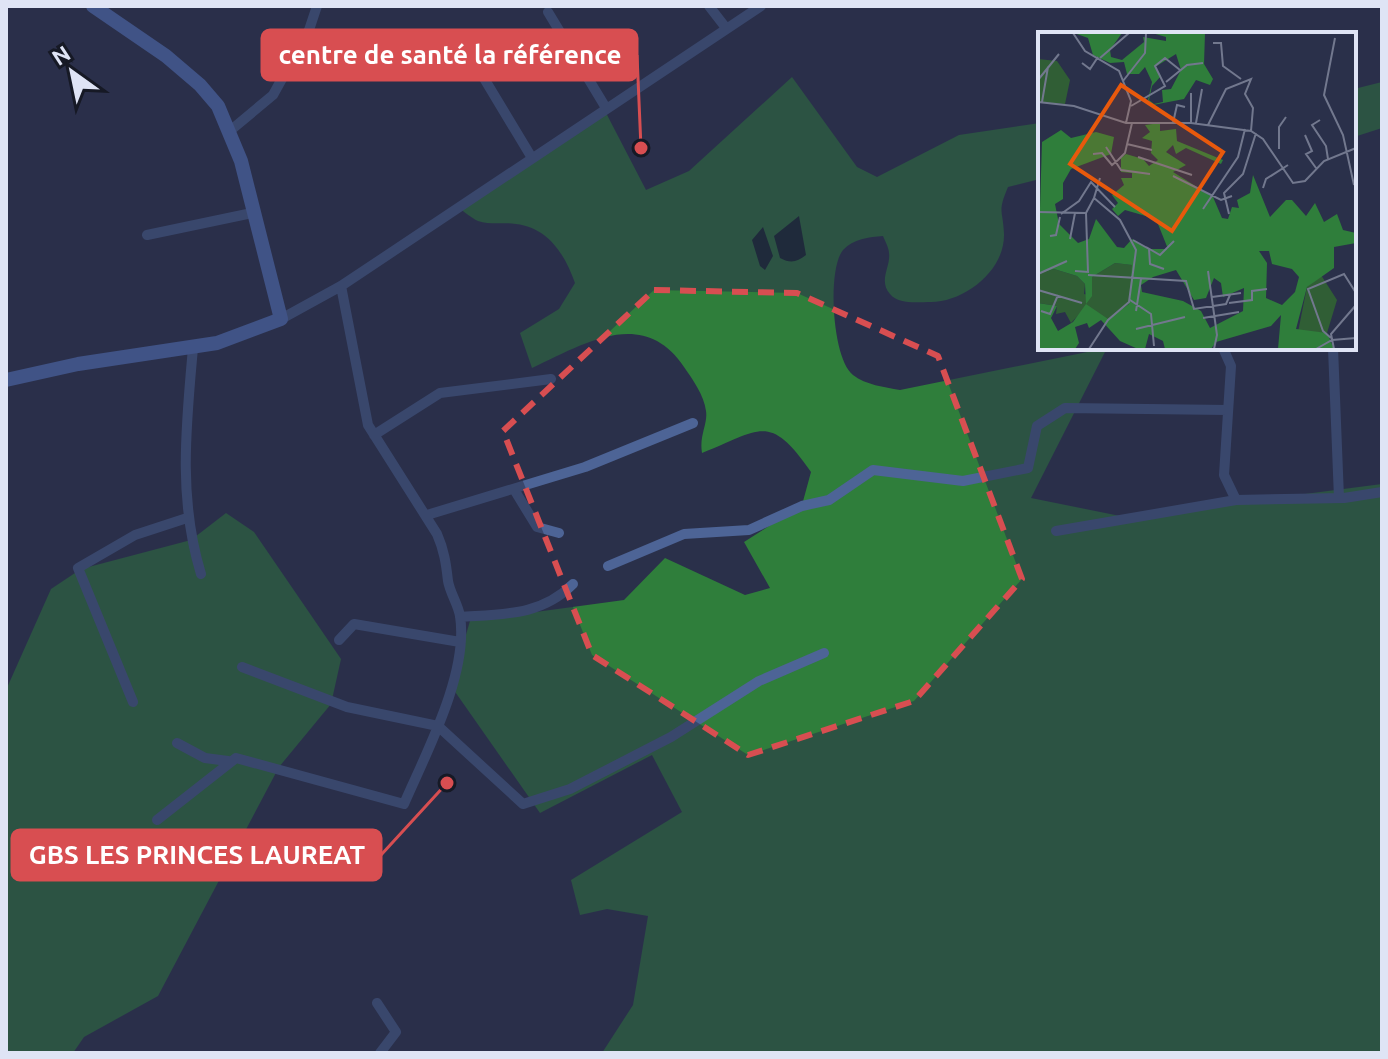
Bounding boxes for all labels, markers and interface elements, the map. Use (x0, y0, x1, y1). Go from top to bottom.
callout: centre de santé la référence (262, 30, 637, 80)
north arrow (32, 32, 112, 112)
inset map (1038, 32, 1356, 350)
text: N (47, 40, 75, 70)
text: centre de santé la référence (279, 40, 621, 69)
callout: GBS LES PRINCES LAUREAT (12, 830, 381, 880)
text: GBS LES PRINCES LAUREAT (29, 840, 366, 869)

